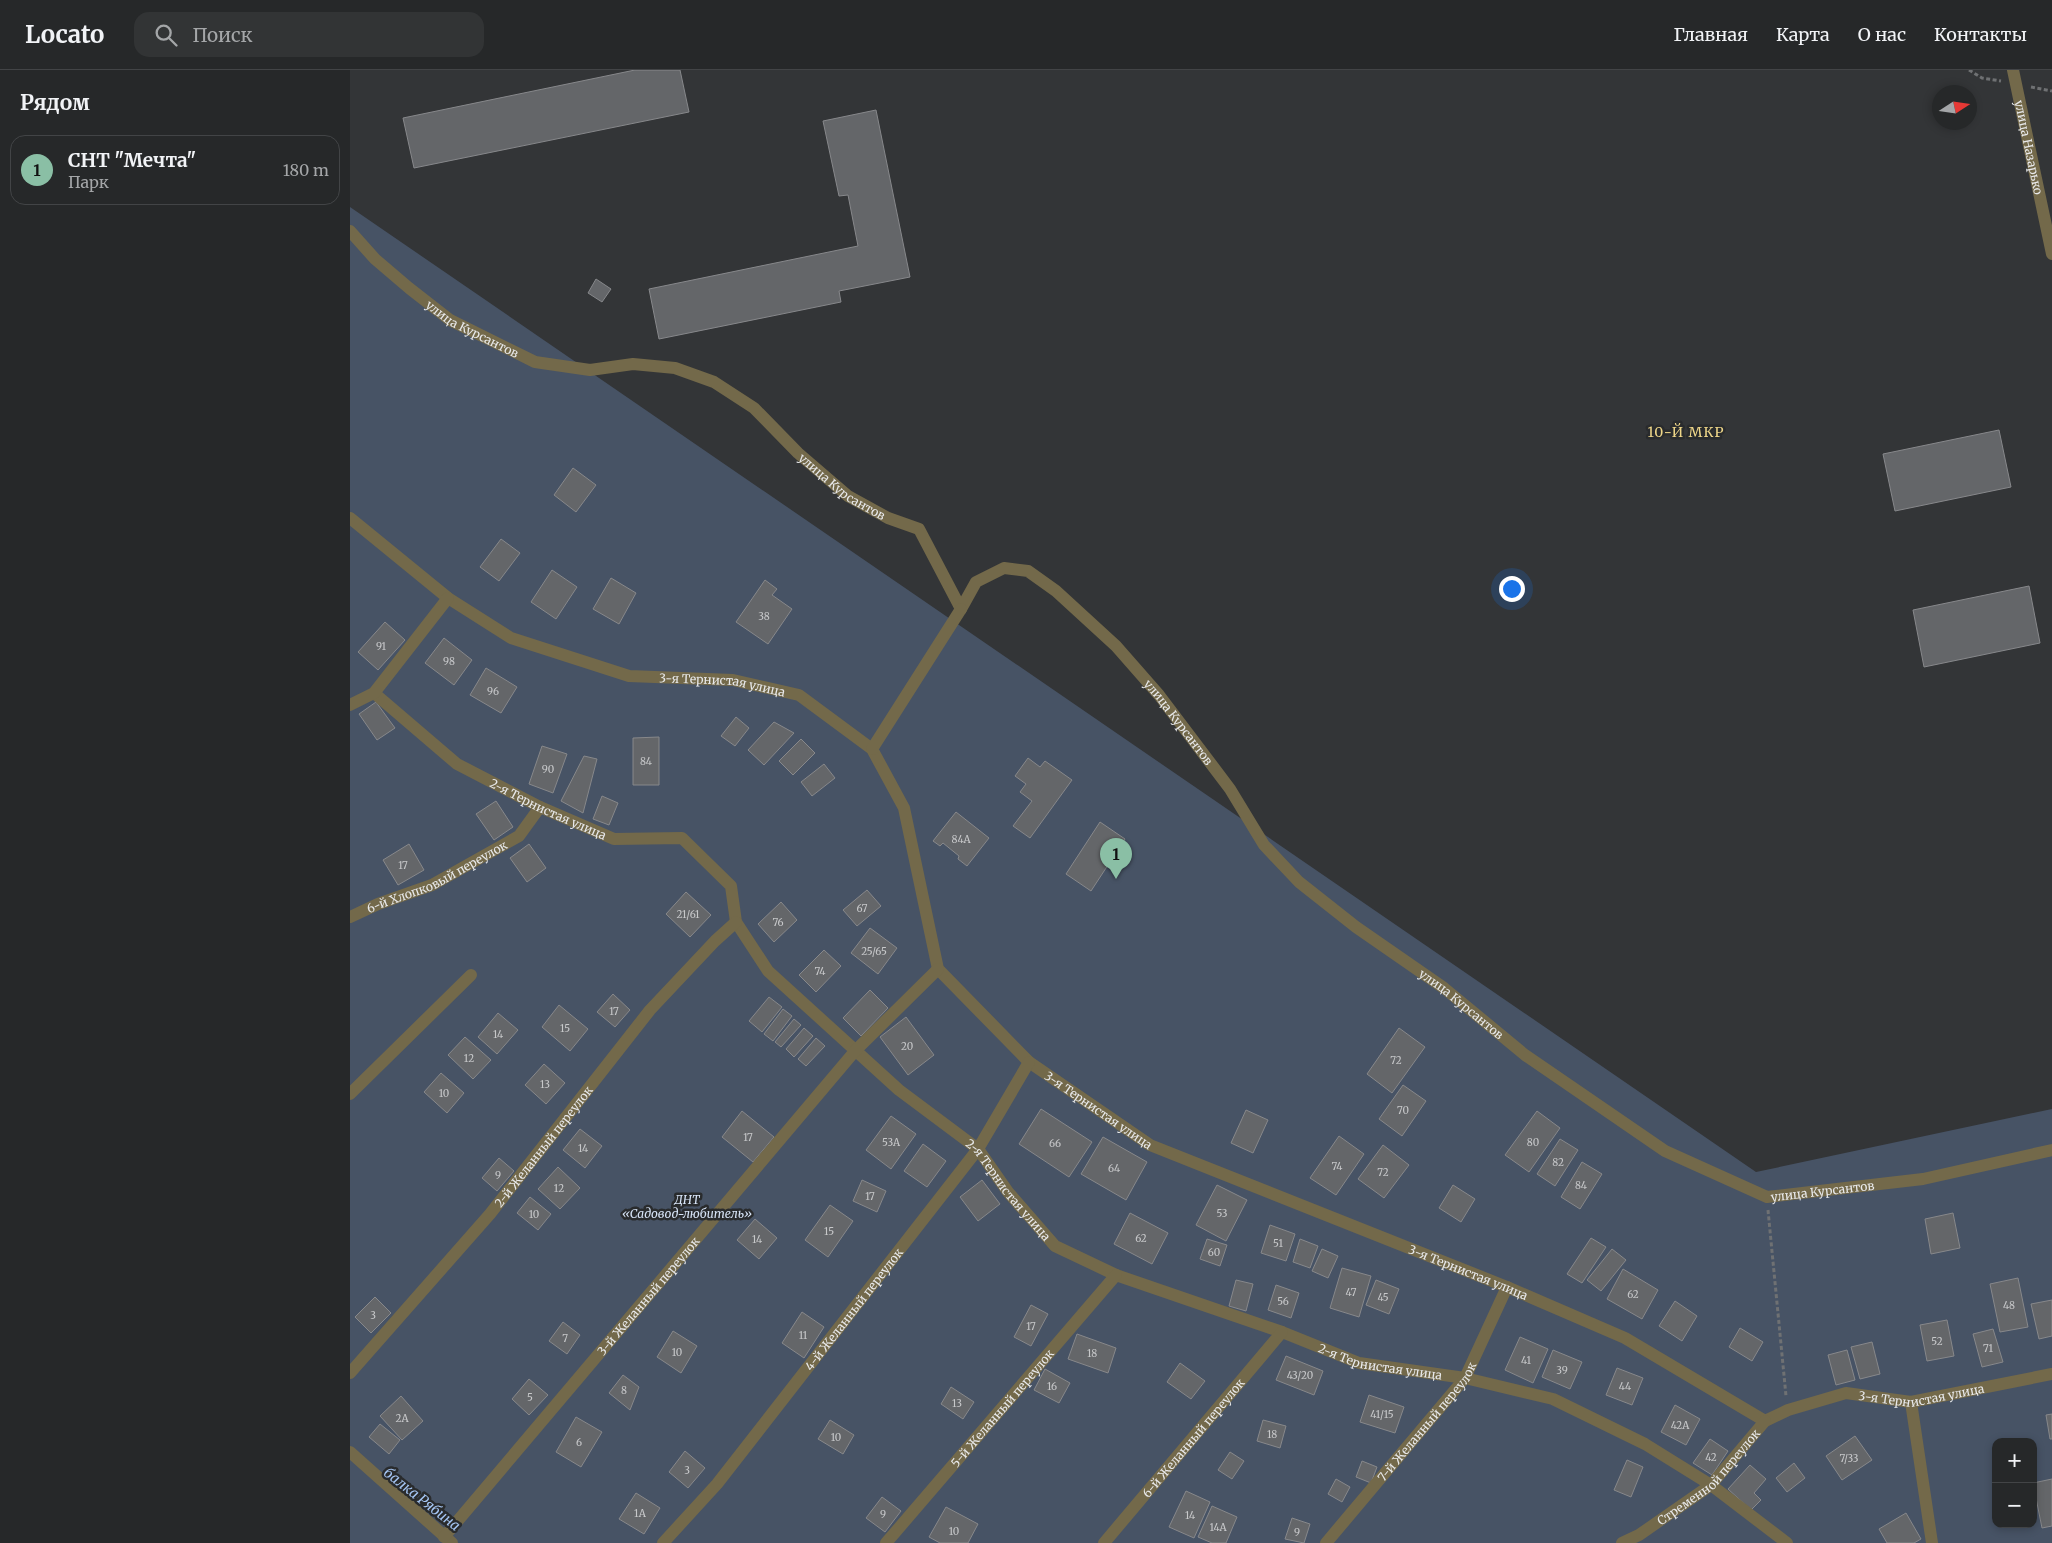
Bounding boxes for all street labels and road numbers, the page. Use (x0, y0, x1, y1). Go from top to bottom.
street label: улица Назарько (2012, 99, 2047, 196)
street label: улица Курсантов (423, 297, 521, 360)
street label: улица Курсантов (796, 450, 888, 523)
street label: 3-я Тернистая улица (659, 670, 787, 699)
street label: улица Курсантов (1141, 676, 1217, 768)
street label: 2-я Тернистая улица (488, 775, 609, 843)
street label: 6-й Хлопковый переулок (364, 837, 510, 916)
street label: улица Курсантов (1416, 966, 1507, 1042)
street label: 3-я Тернистая улица (1042, 1068, 1156, 1152)
street label: 2-й Желанный переулок (491, 1082, 596, 1210)
street label: 2-я Тернистая улица (963, 1135, 1055, 1244)
street label: улица Курсантов (1770, 1177, 1875, 1204)
street label: 3-й Желанный переулок (594, 1233, 703, 1358)
street label: 3-я Тернистая улица (1407, 1241, 1531, 1303)
street label: 4-й Желанный переулок (801, 1244, 906, 1373)
street label: 2-я Тернистая улица (1316, 1340, 1444, 1382)
street label: 5-й Желанный переулок (947, 1346, 1057, 1470)
street label: 7-й Желанный переулок (1374, 1359, 1479, 1484)
street label: 6-й Желанный переулок (1139, 1375, 1248, 1500)
street label: 3-я Тернистая улица (1858, 1380, 1986, 1409)
street label: Стременной переулок (1654, 1425, 1763, 1528)

